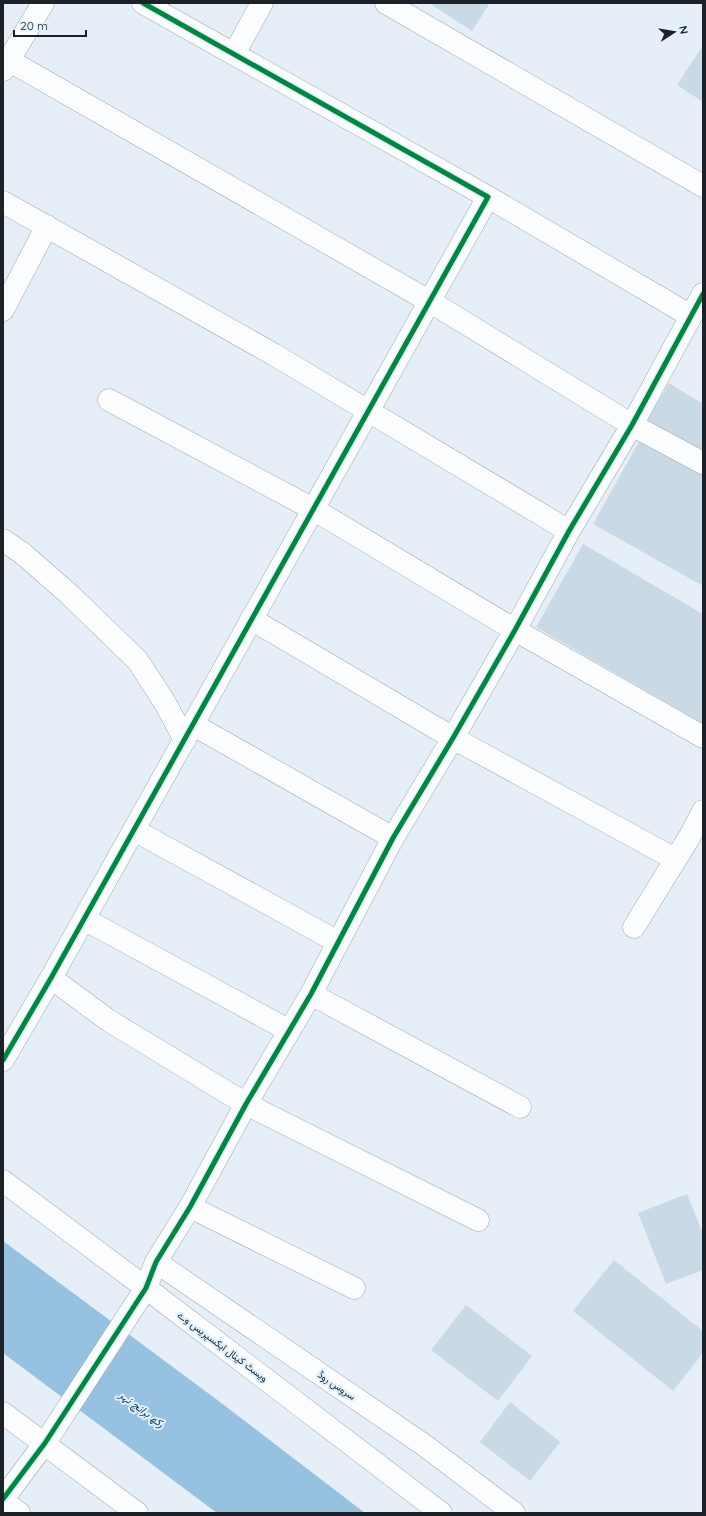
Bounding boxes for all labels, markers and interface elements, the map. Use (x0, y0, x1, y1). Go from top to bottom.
scale bar (14, 12, 86, 38)
north arrow (654, 12, 694, 52)
text: 20 m (20, 18, 48, 33)
text: N (676, 25, 691, 35)
street label: ویسٹ کینال ایکسپریس وے (174, 1308, 270, 1385)
street label: سروس روڈ (315, 1368, 358, 1403)
water label: رکھ برانچ نہر (115, 1387, 167, 1431)

